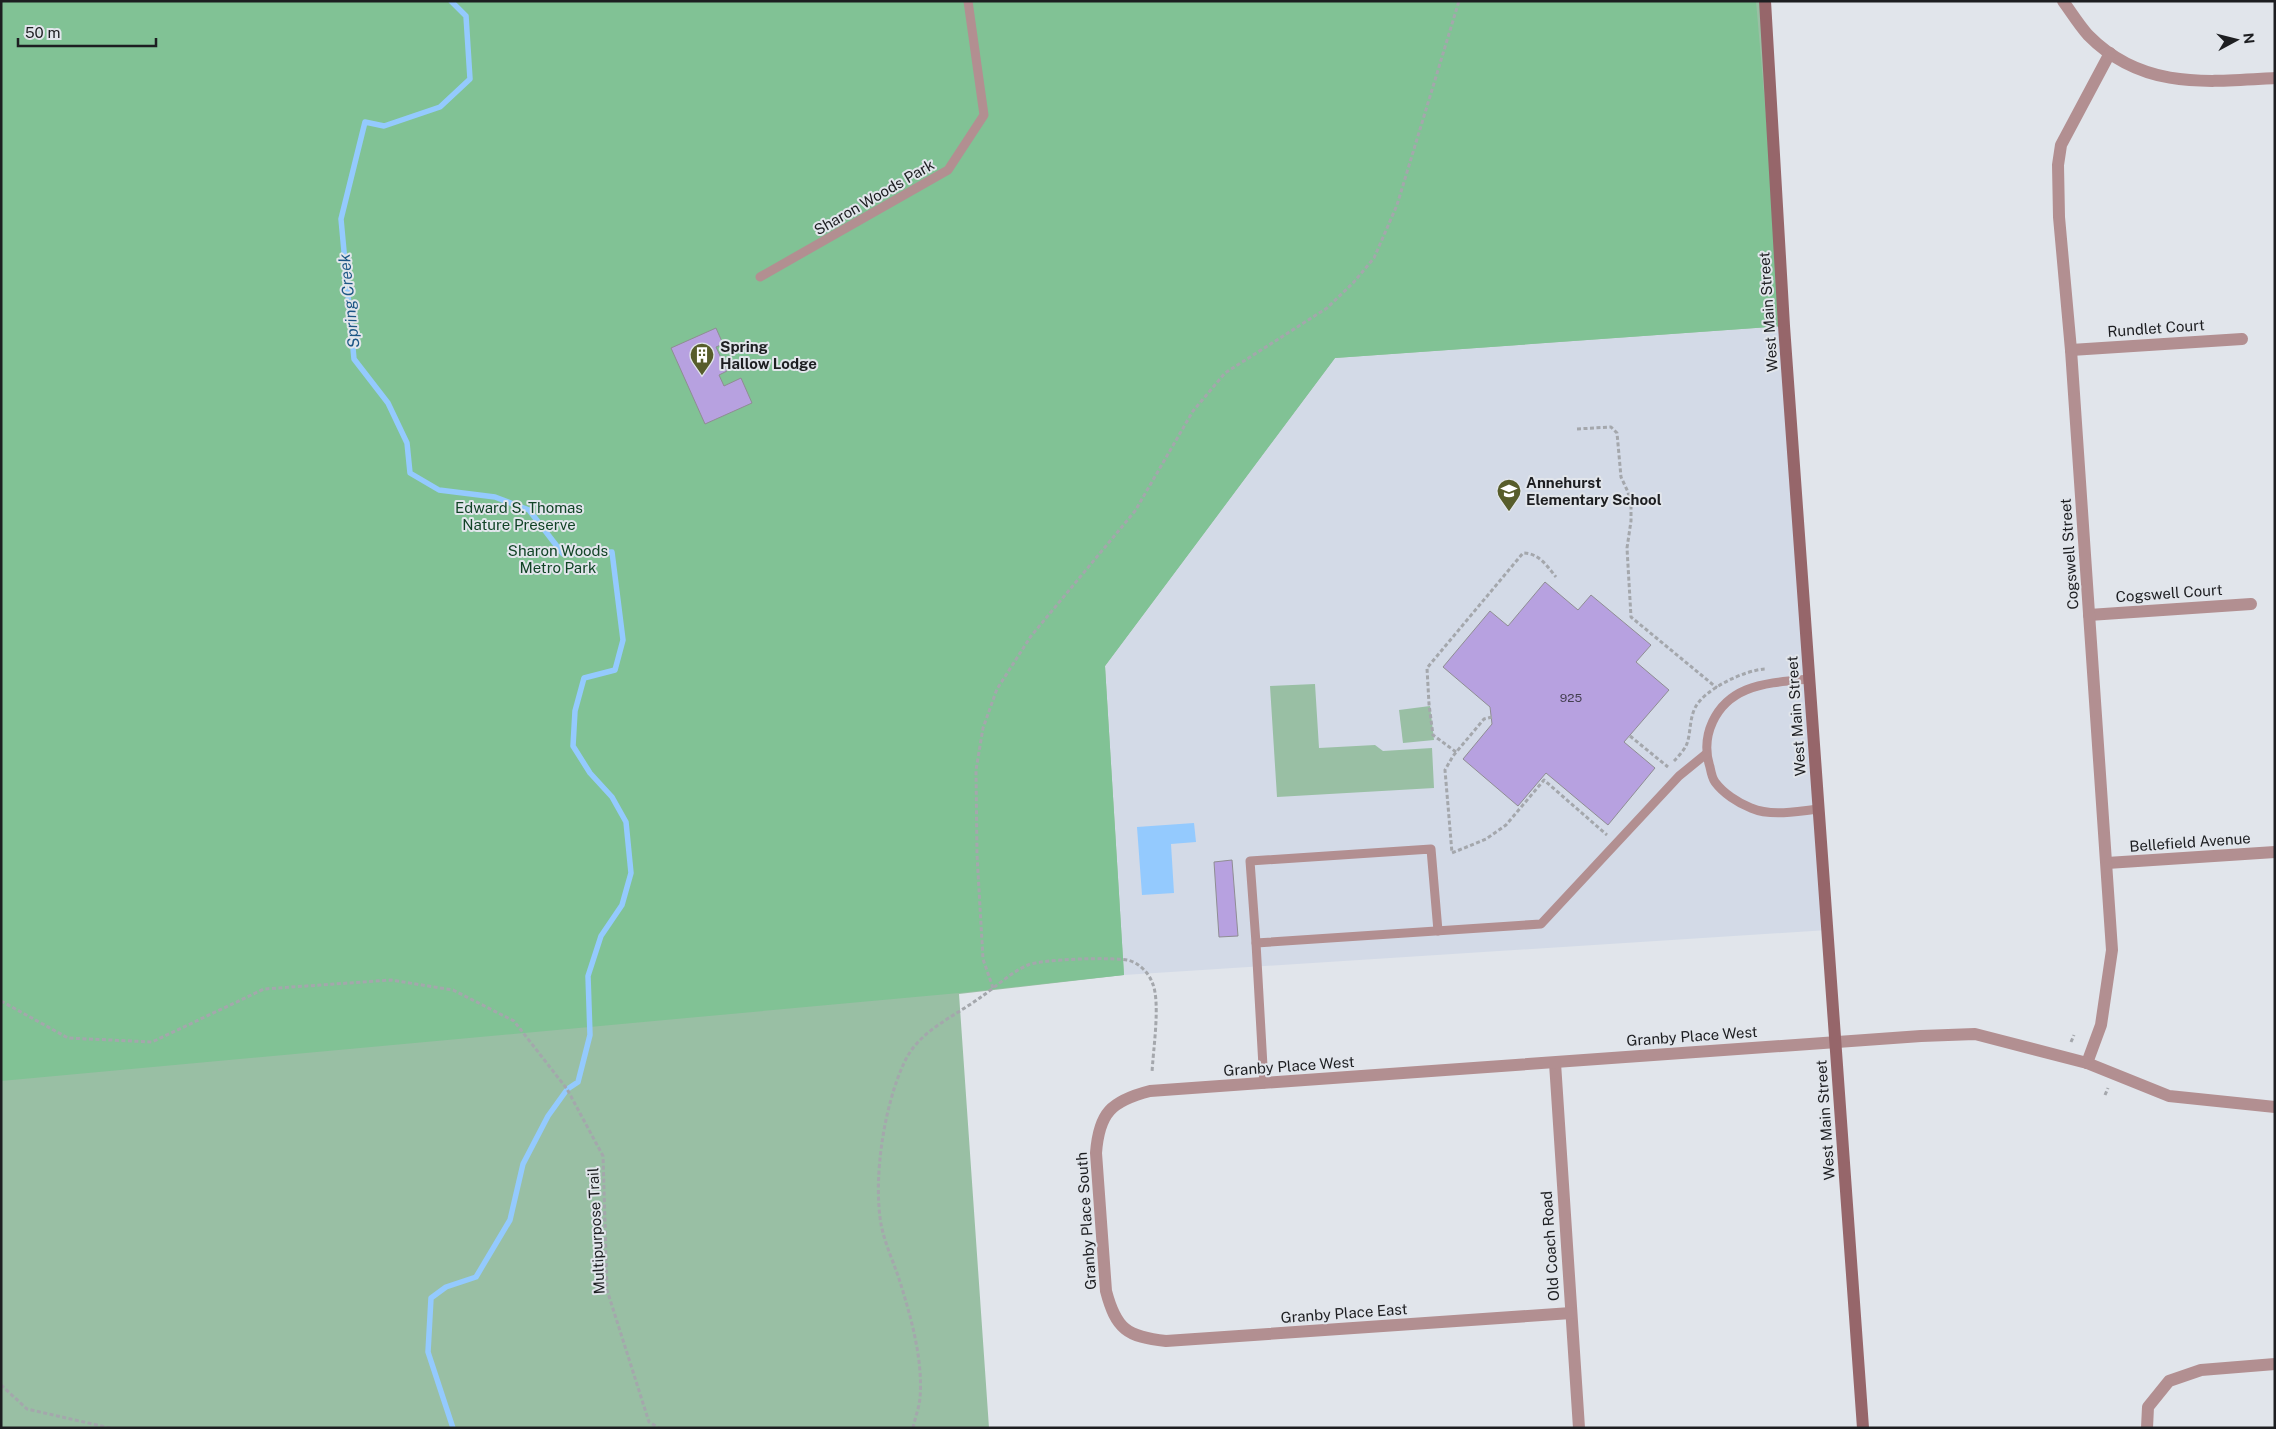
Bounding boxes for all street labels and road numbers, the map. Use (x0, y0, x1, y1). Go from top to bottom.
street label: Sharon Woods Park (811, 156, 937, 238)
street label: West Main Street (1755, 251, 1781, 373)
street label: Rundlet Court (2107, 316, 2205, 340)
street label: Cogswell Street (2057, 498, 2081, 610)
street label: Cogswell Court (2115, 581, 2223, 605)
street label: West Main Street (1783, 655, 1809, 777)
street label: Bellefield Avenue (2129, 829, 2251, 855)
street label: Granby Place West (1626, 1023, 1758, 1049)
street label: Granby Place West (1223, 1053, 1355, 1079)
street label: West Main Street (1812, 1059, 1838, 1181)
street label: Granby Place South (1073, 1151, 1099, 1291)
street label: Multipurpose Trail (584, 1167, 608, 1295)
street label: Old Coach Road (1538, 1190, 1562, 1302)
street label: Granby Place East (1280, 1300, 1408, 1326)

